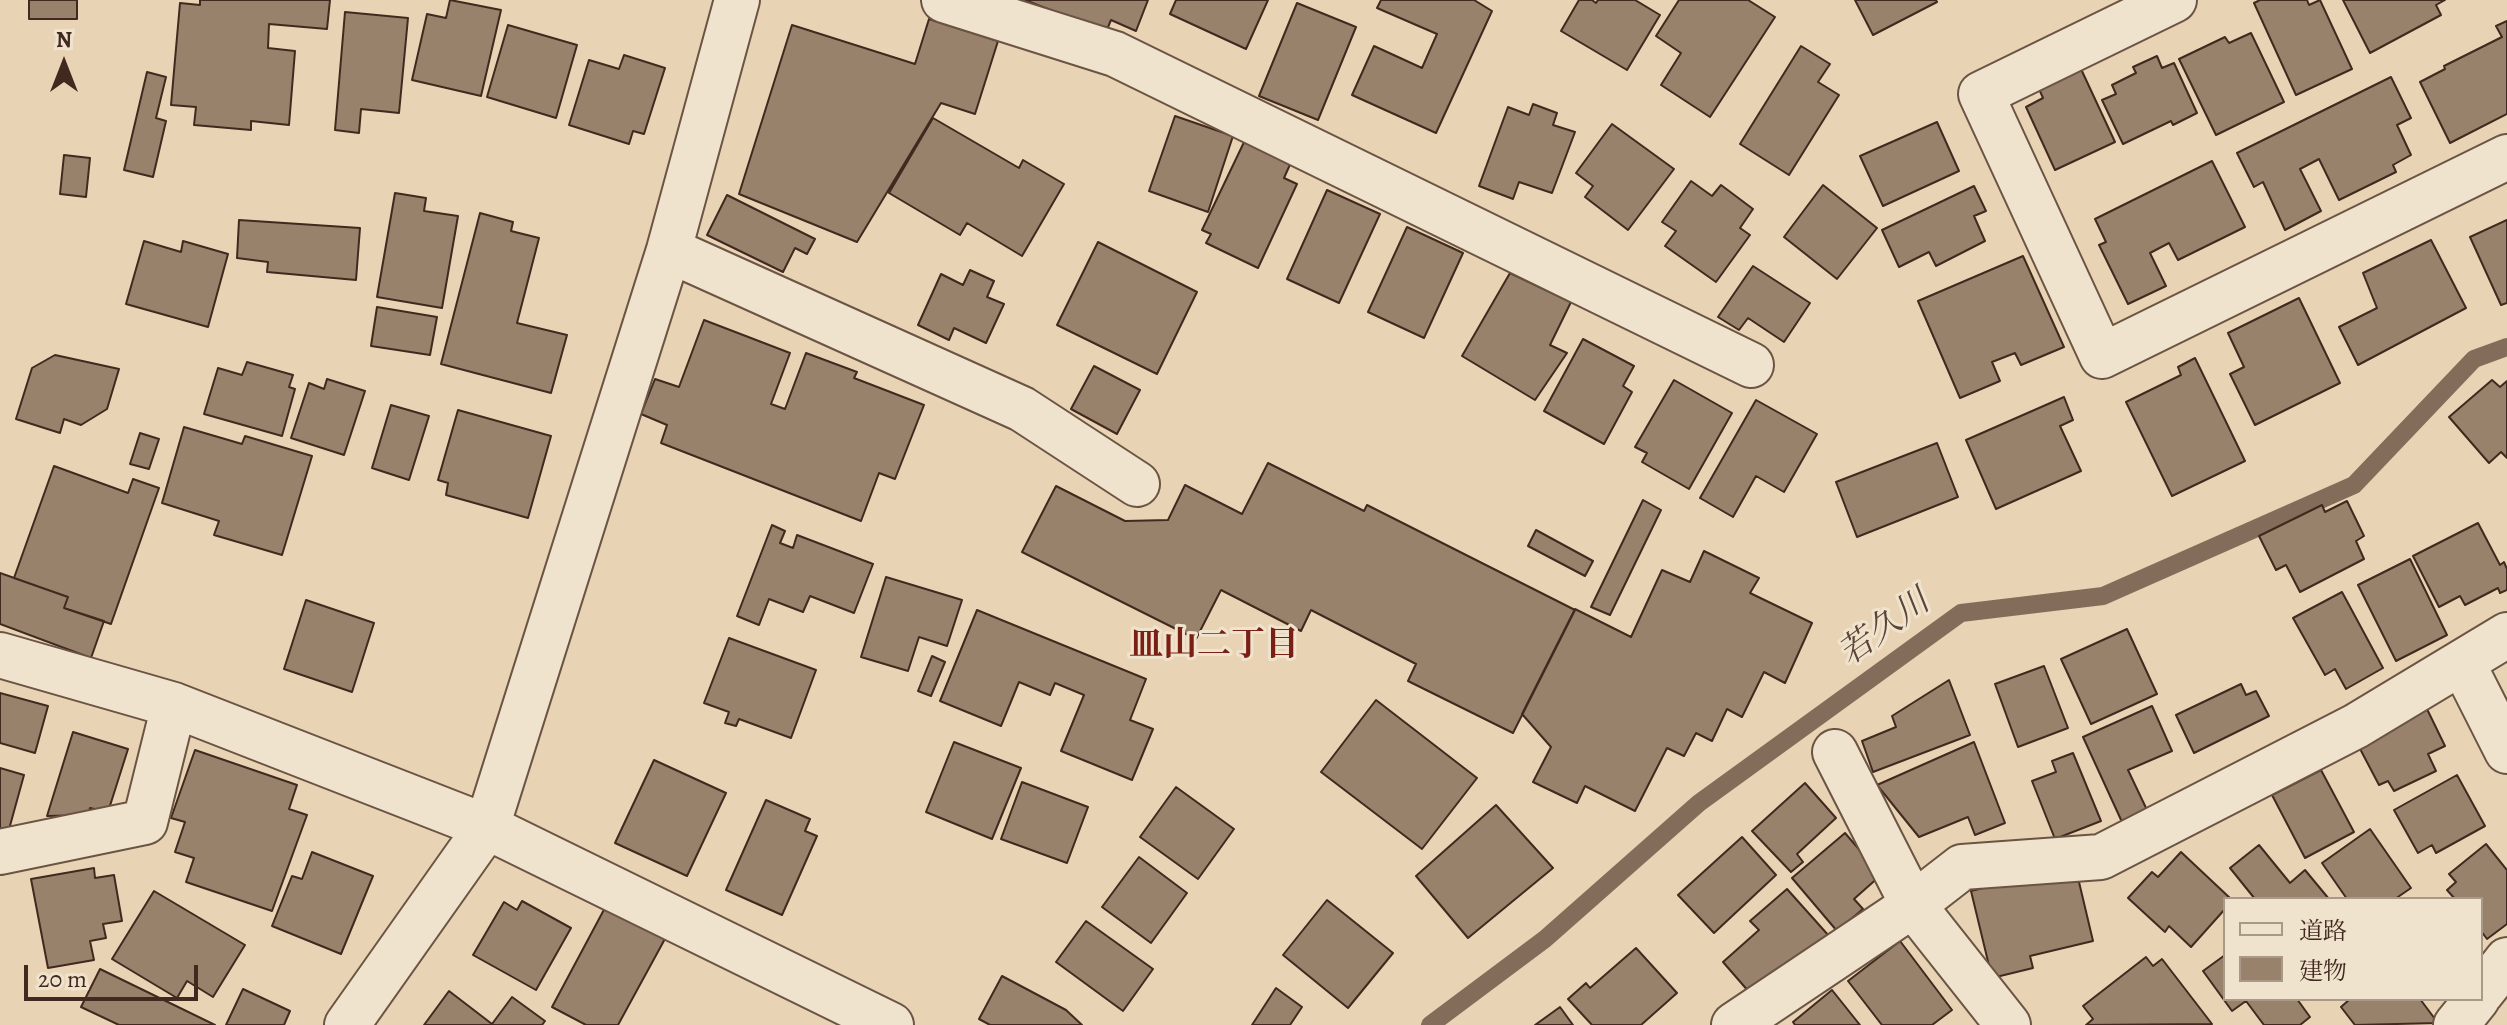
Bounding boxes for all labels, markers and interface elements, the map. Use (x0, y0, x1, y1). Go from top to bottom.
north arrow (24, 24, 104, 104)
text: N (56, 25, 72, 55)
water label: 若久川 (1832, 583, 1938, 675)
district label: 皿山二丁目 (1129, 627, 1299, 667)
legend (2223, 897, 2483, 1001)
text: 道路 (2299, 915, 2347, 947)
scale bar (28, 949, 202, 999)
text: 建物 (2299, 955, 2347, 987)
text: 20 m (38, 963, 87, 995)

